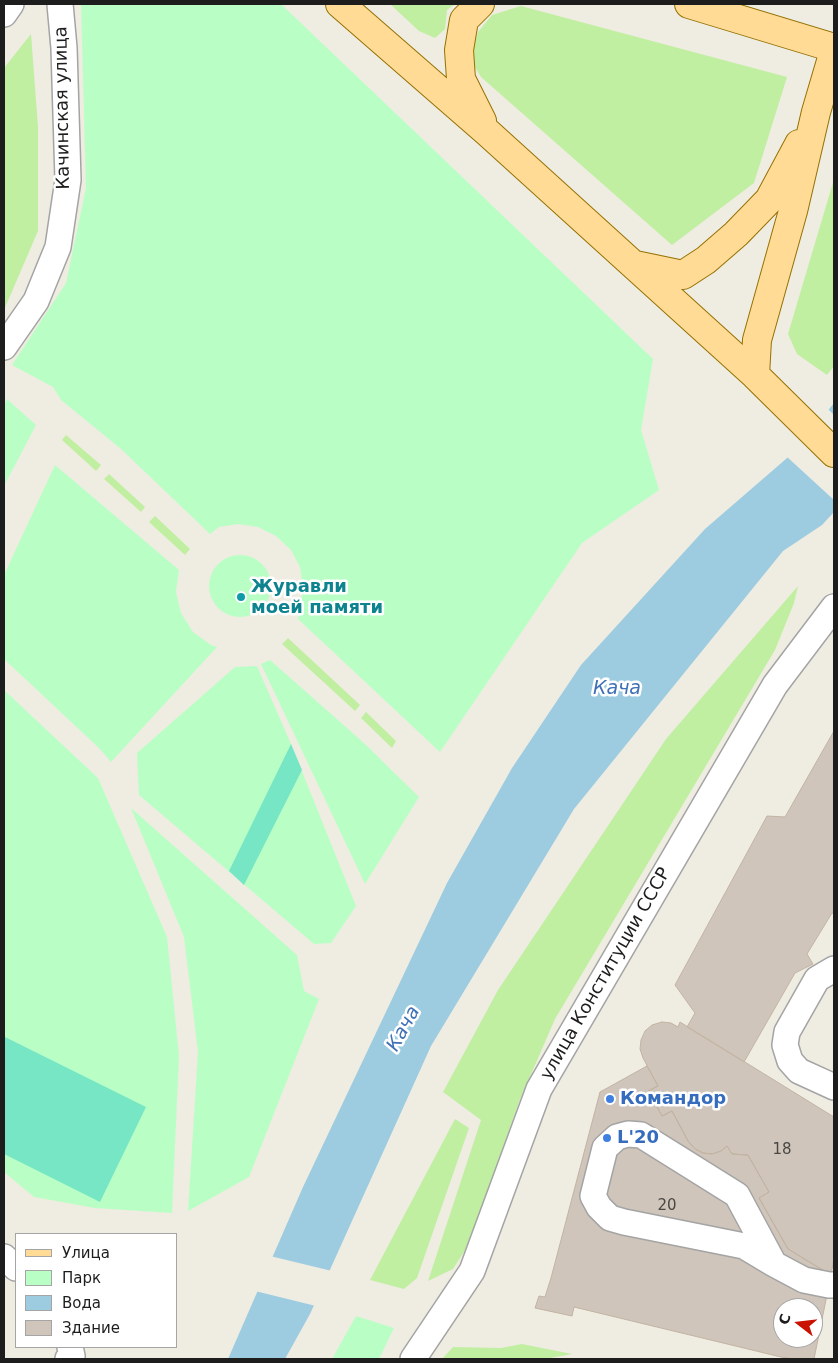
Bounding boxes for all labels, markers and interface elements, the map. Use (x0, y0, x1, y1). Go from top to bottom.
street label: Качинская улица (51, 26, 75, 190)
place label: Журавли моей памяти (251, 576, 383, 618)
marker: Журавли моей памяти (235, 591, 247, 603)
water label: Кача (593, 678, 641, 700)
street label: улица Конституции СССР (536, 864, 676, 1084)
water label: Кача (382, 1002, 426, 1056)
place label: Командор (620, 1088, 726, 1110)
marker: Командор (604, 1093, 616, 1105)
place label: L'20 (617, 1127, 659, 1149)
marker: L'20 (601, 1132, 613, 1144)
house number: 18 (772, 1141, 792, 1159)
house number: 20 (657, 1197, 677, 1215)
legend (15, 1233, 178, 1348)
text: Улица (62, 1244, 110, 1262)
text: Парк (62, 1269, 101, 1287)
text: Вода (62, 1294, 101, 1312)
north arrow (773, 1298, 823, 1348)
text: С (775, 1312, 794, 1326)
text: Здание (62, 1319, 120, 1337)

